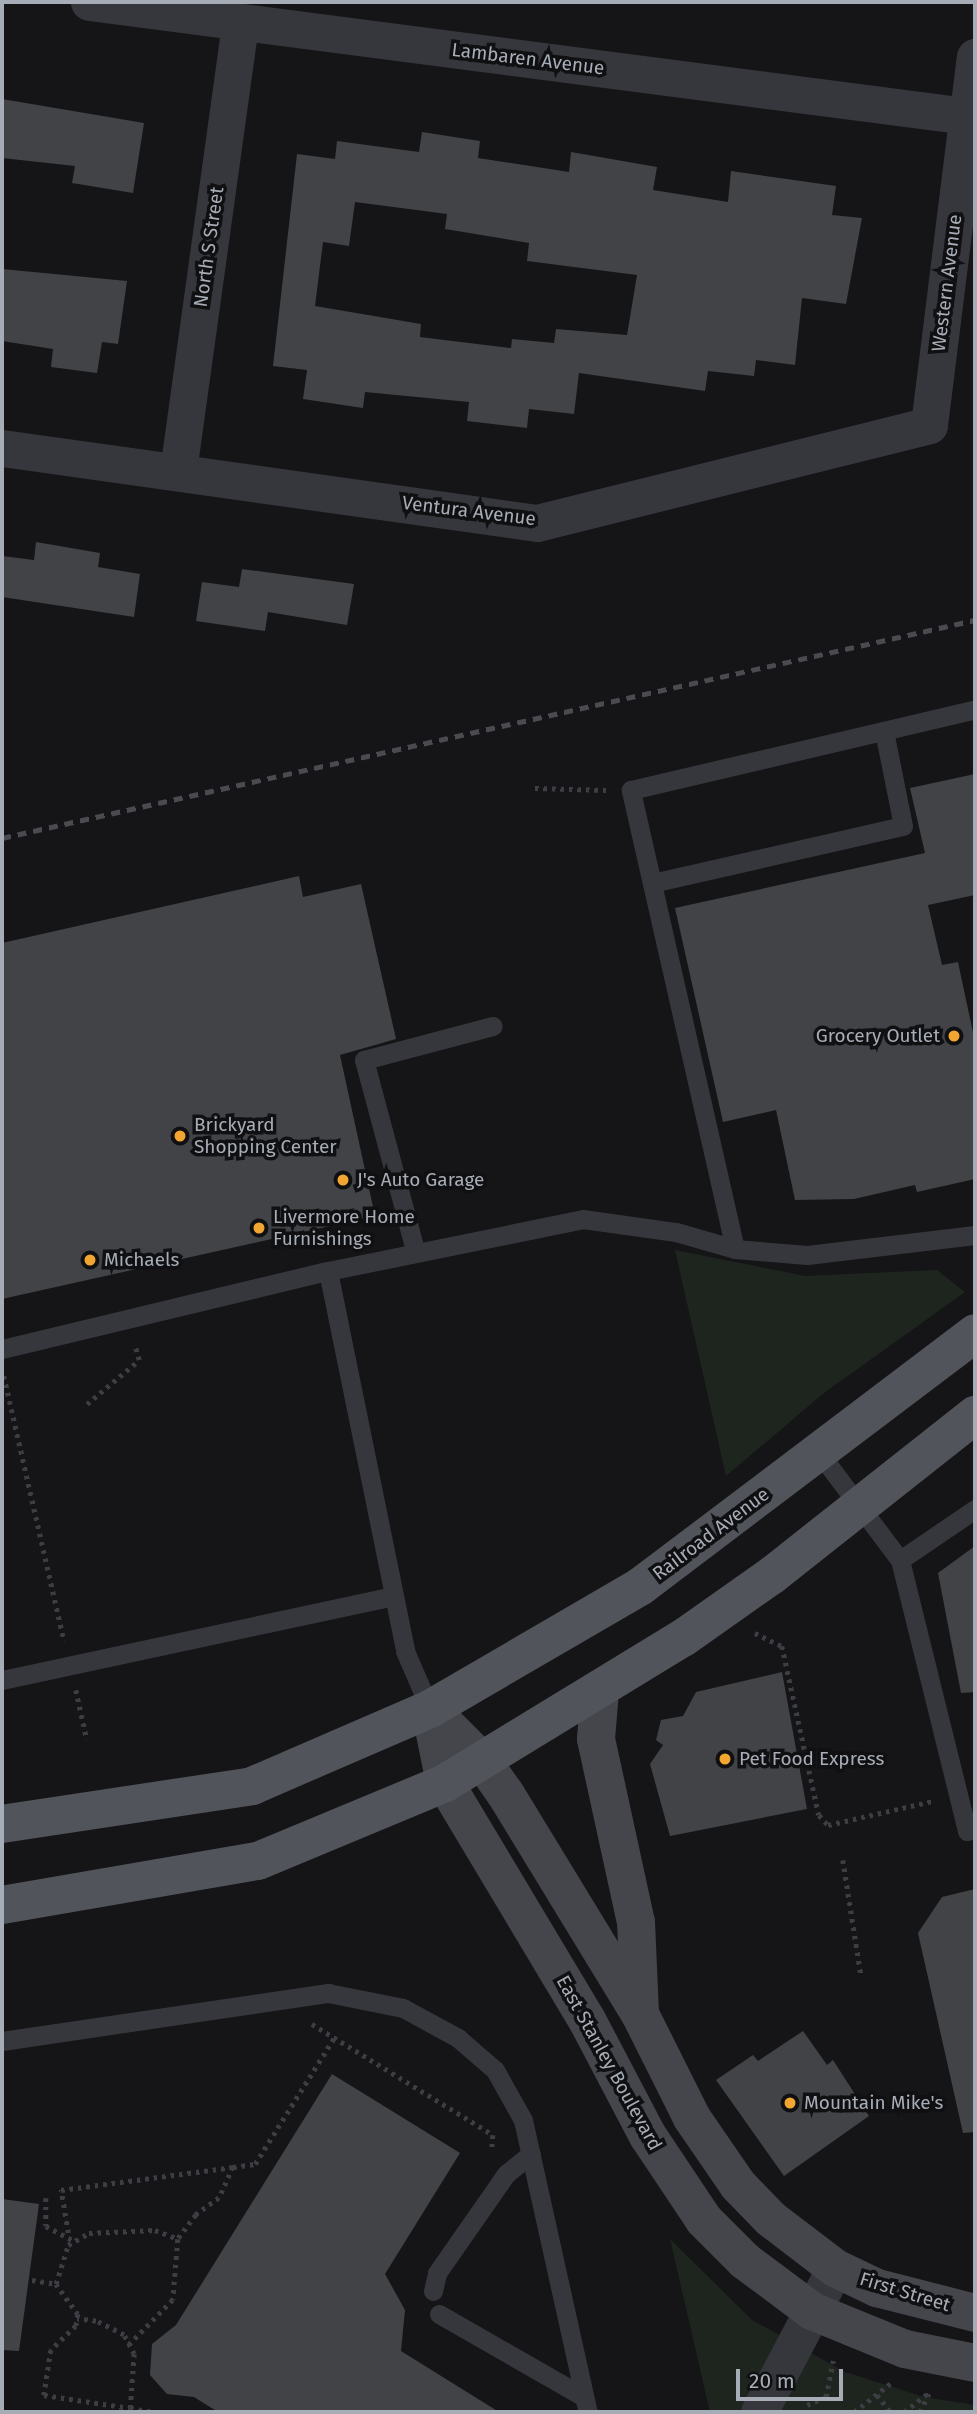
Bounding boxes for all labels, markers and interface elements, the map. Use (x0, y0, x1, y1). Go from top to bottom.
street label: Lambaren Avenue (450, 38, 606, 80)
street label: North S Street (189, 185, 229, 309)
street label: Western Avenue (927, 213, 967, 353)
street label: Ventura Avenue (401, 491, 537, 531)
place label: Grocery Outlet (816, 1025, 940, 1047)
marker: Grocery Outlet (946, 1028, 962, 1044)
place label: Brickyard Shopping Center (194, 1114, 337, 1158)
marker: Brickyard Shopping Center (172, 1128, 188, 1144)
place label: J's Auto Garage (357, 1169, 484, 1191)
marker: J's Auto Garage (335, 1172, 351, 1188)
place label: Livermore Home Furnishings (273, 1206, 415, 1250)
marker: Livermore Home Furnishings (251, 1220, 267, 1236)
place label: Michaels (104, 1249, 179, 1271)
marker: Michaels (82, 1252, 98, 1268)
street label: Railroad Avenue (648, 1483, 774, 1585)
place label: Pet Food Express (739, 1748, 884, 1770)
marker: Pet Food Express (717, 1751, 733, 1767)
street label: East Stanley Boulevard (551, 1972, 667, 2154)
place label: Mountain Mike's (804, 2092, 943, 2114)
marker: Mountain Mike's (782, 2095, 798, 2111)
street label: First Street (857, 2267, 953, 2317)
scale bar (739, 2354, 846, 2398)
text: 20 m (749, 2368, 795, 2394)

